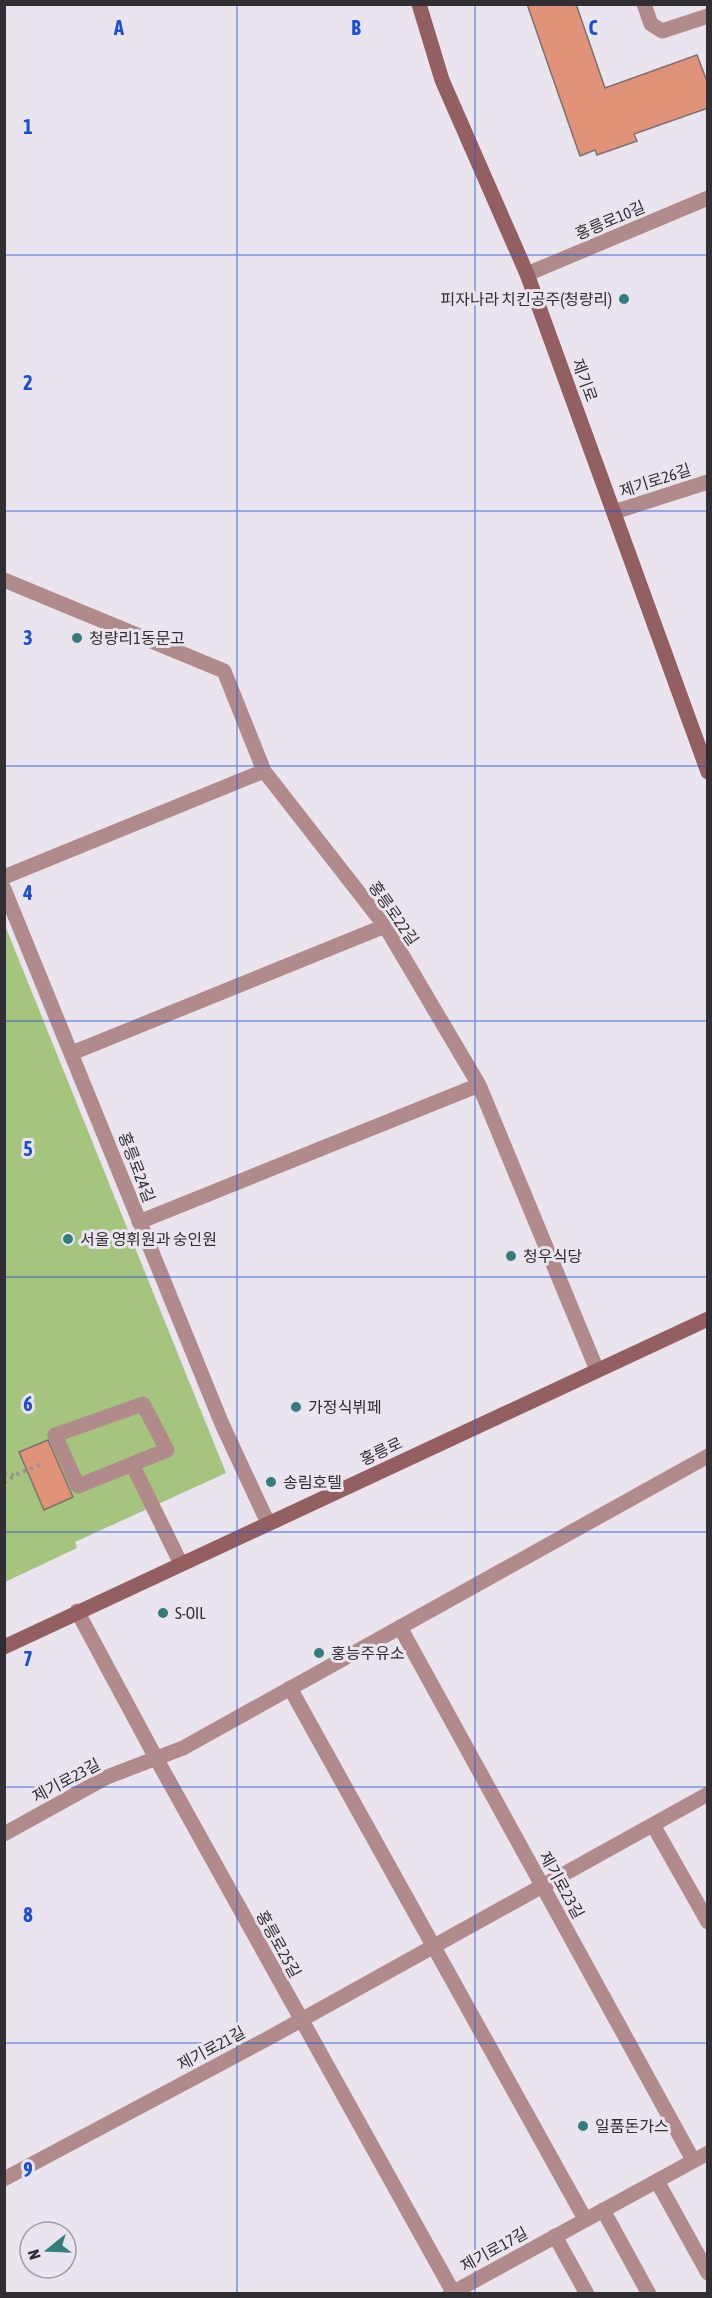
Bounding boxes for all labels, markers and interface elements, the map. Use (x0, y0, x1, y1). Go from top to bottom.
text: A (113, 16, 124, 39)
text: B (351, 16, 361, 39)
text: C (589, 16, 598, 39)
text: 1 (23, 115, 33, 138)
street label: 홍릉로10길 (572, 197, 648, 243)
place label: 피자나라 치킨공주(청량리) (440, 290, 612, 309)
marker: 피자나라 치킨공주(청량리) (617, 292, 631, 306)
street label: 제기로 (569, 356, 601, 404)
text: 2 (23, 371, 33, 394)
street label: 제기로26길 (617, 460, 693, 500)
text: 3 (23, 626, 33, 649)
place label: 청량리1동문고 (89, 629, 185, 647)
marker: 청량리1동문고 (70, 631, 84, 645)
street label: 홍릉로22길 (365, 878, 423, 948)
text: 4 (22, 881, 33, 904)
street label: 홍릉로24길 (115, 1129, 159, 1205)
text: 5 (23, 1137, 33, 1160)
place label: 서울 영휘원과 숭인원 (80, 1230, 217, 1248)
marker: 서울 영휘원과 숭인원 (61, 1232, 75, 1246)
place label: 청우식당 (523, 1247, 582, 1265)
marker: 청우식당 (504, 1249, 518, 1263)
text: 6 (23, 1392, 33, 1415)
place label: 가정식뷔페 (308, 1398, 382, 1416)
marker: 가정식뷔페 (289, 1400, 303, 1414)
street label: 홍릉로 (357, 1433, 405, 1468)
place label: 송림호텔 (283, 1473, 342, 1491)
marker: 송림호텔 (264, 1475, 278, 1489)
place label: S-OIL (175, 1604, 206, 1622)
marker: S-OIL (156, 1606, 170, 1620)
place label: 홍능주유소 (331, 1644, 405, 1662)
marker: 홍능주유소 (312, 1646, 326, 1660)
text: 7 (23, 1647, 33, 1670)
street label: 제기로23길 (29, 1755, 103, 1805)
street label: 제기로23길 (536, 1848, 588, 1922)
text: 8 (23, 1903, 33, 1926)
street label: 홍릉로25길 (253, 1907, 305, 1981)
street label: 제기로21길 (174, 2023, 248, 2073)
place label: 일품돈가스 (595, 2117, 669, 2135)
marker: 일품돈가스 (576, 2119, 590, 2133)
text: 9 (23, 2158, 33, 2181)
north arrow (18, 2220, 78, 2280)
street label: 제기로17길 (457, 2223, 531, 2275)
text: N (24, 2247, 44, 2262)

